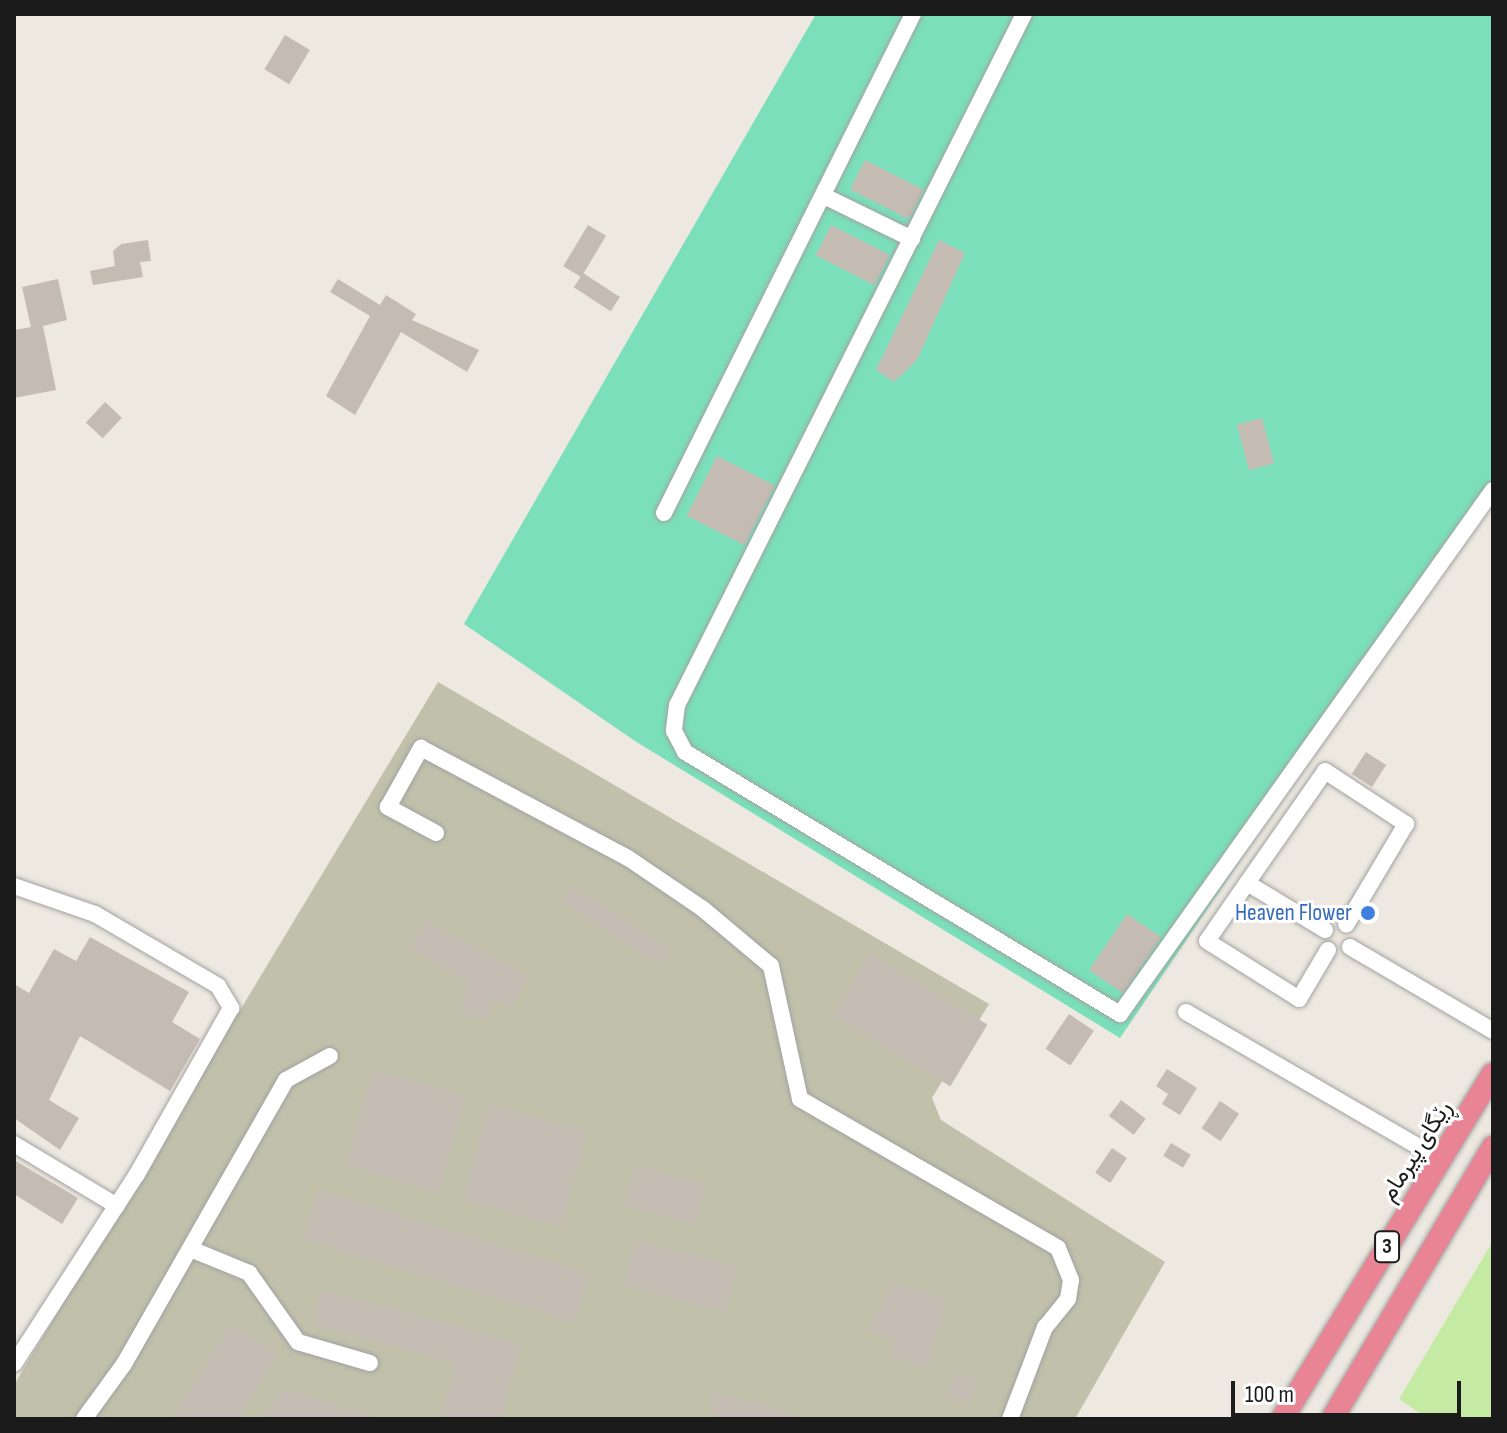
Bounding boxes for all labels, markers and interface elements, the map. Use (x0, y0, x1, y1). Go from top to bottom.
place label: Heaven Flower (1235, 899, 1352, 927)
marker: Heaven Flower (1359, 904, 1377, 922)
street label: ڕێگای پیرمام (1374, 1095, 1458, 1207)
road number: 3 (1373, 1229, 1401, 1265)
scale bar (1235, 1365, 1465, 1415)
text: 100 m (1245, 1380, 1294, 1409)

